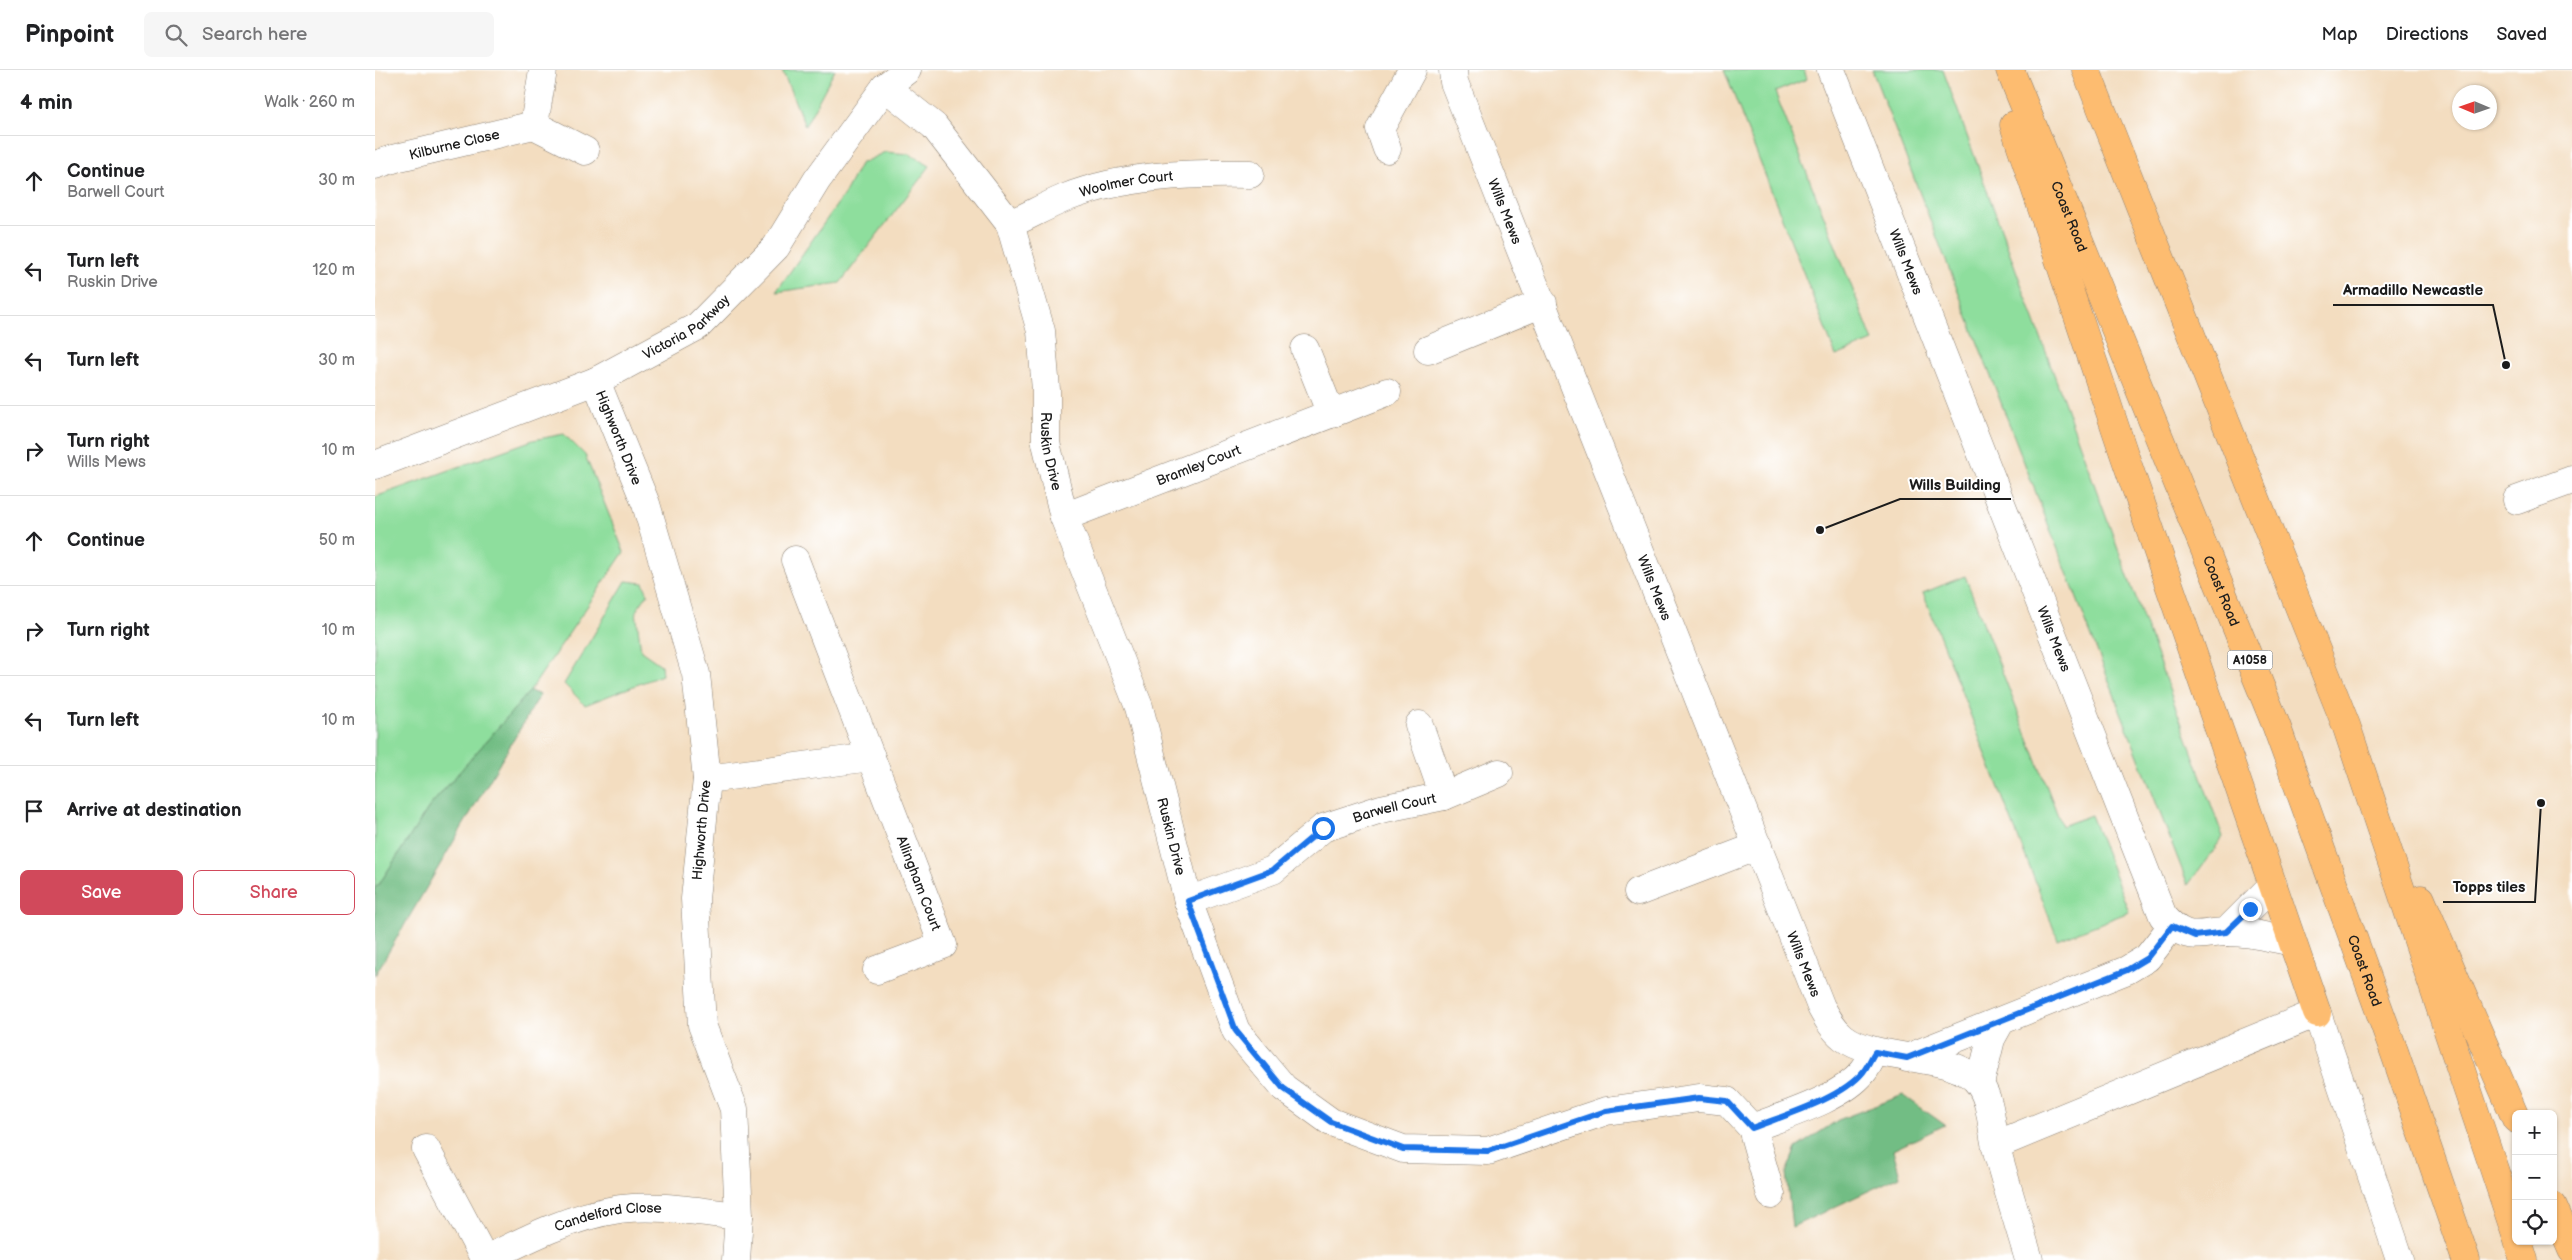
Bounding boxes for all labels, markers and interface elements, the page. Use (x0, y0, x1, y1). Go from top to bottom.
search box (144, 12, 494, 57)
text: Pinpoint (25, 20, 114, 49)
icon: search (162, 21, 190, 49)
text: Search here (202, 23, 307, 46)
text: Map (2322, 24, 2358, 45)
text: Directions (2386, 24, 2468, 45)
text: Saved (2496, 24, 2547, 45)
north arrow (2452, 85, 2497, 130)
text: 4 min (20, 90, 73, 115)
text: Walk · 260 m (264, 93, 355, 112)
street label: Kilburne Close (407, 126, 501, 164)
text: Continue (67, 160, 145, 183)
icon: ahead (20, 167, 48, 195)
street label: Woolmer Court (1077, 167, 1174, 201)
text: 30 m (318, 171, 355, 190)
street label: Wills Mews (1484, 176, 1525, 247)
street label: Coast Road (2047, 179, 2091, 254)
text: Barwell Court (67, 183, 164, 202)
street label: Wills Mews (1885, 227, 1926, 297)
text: Turn left (67, 250, 139, 273)
icon: left (20, 257, 48, 285)
text: 120 m (312, 261, 355, 280)
text: Ruskin Drive (67, 273, 158, 292)
callout: Armadillo Newcastle (2333, 275, 2493, 305)
text: Armadillo Newcastle (2342, 281, 2483, 300)
street label: Victoria Parkway (640, 291, 734, 363)
icon: left (20, 347, 48, 375)
text: Turn left (67, 349, 139, 372)
text: 30 m (318, 351, 355, 370)
street label: Highworth Drive (592, 388, 645, 487)
street label: Ruskin Drive (1037, 412, 1065, 492)
text: Turn right (67, 430, 150, 453)
icon: right (20, 437, 48, 465)
text: 10 m (322, 441, 355, 460)
street label: Bramley Court (1154, 441, 1244, 490)
text: Wills Mews (67, 453, 146, 472)
callout: Wills Building (1900, 469, 2011, 499)
text: Wills Building (1909, 476, 2001, 495)
icon: ahead (20, 527, 48, 555)
text: Continue (67, 529, 145, 552)
text: 50 m (319, 531, 355, 550)
street label: Wills Mews (1633, 553, 1675, 623)
street label: Coast Road (2199, 553, 2243, 629)
street label: Wills Mews (2033, 604, 2074, 674)
icon: right (20, 617, 48, 645)
text: Turn right (67, 619, 150, 642)
text: 10 m (322, 621, 355, 640)
road number: A1058 (2227, 650, 2273, 670)
icon: left (20, 707, 48, 735)
text: Turn left (67, 709, 139, 732)
text: 10 m (322, 711, 355, 730)
street label: Highworth Drive (689, 779, 714, 881)
street label: Barwell Court (1350, 790, 1438, 827)
street label: Ruskin Drive (1153, 796, 1189, 877)
icon: arrive (20, 797, 48, 825)
text: Arrive at destination (67, 799, 242, 822)
route start (1312, 817, 1335, 840)
street label: Allingham Court (893, 833, 945, 934)
button: Save (20, 870, 183, 915)
button: Share (193, 870, 355, 915)
callout: Topps tiles (2443, 872, 2535, 902)
text: Topps tiles (2453, 878, 2525, 897)
route end (2239, 898, 2262, 921)
street label: Wills Mews (1783, 929, 1824, 1000)
street label: Coast Road (2344, 933, 2385, 1009)
map controls (2512, 1110, 2557, 1245)
button: + (2512, 1110, 2557, 1155)
button: − (2512, 1155, 2557, 1200)
street label: Candelford Close (552, 1199, 662, 1236)
button: locate (2512, 1200, 2557, 1245)

